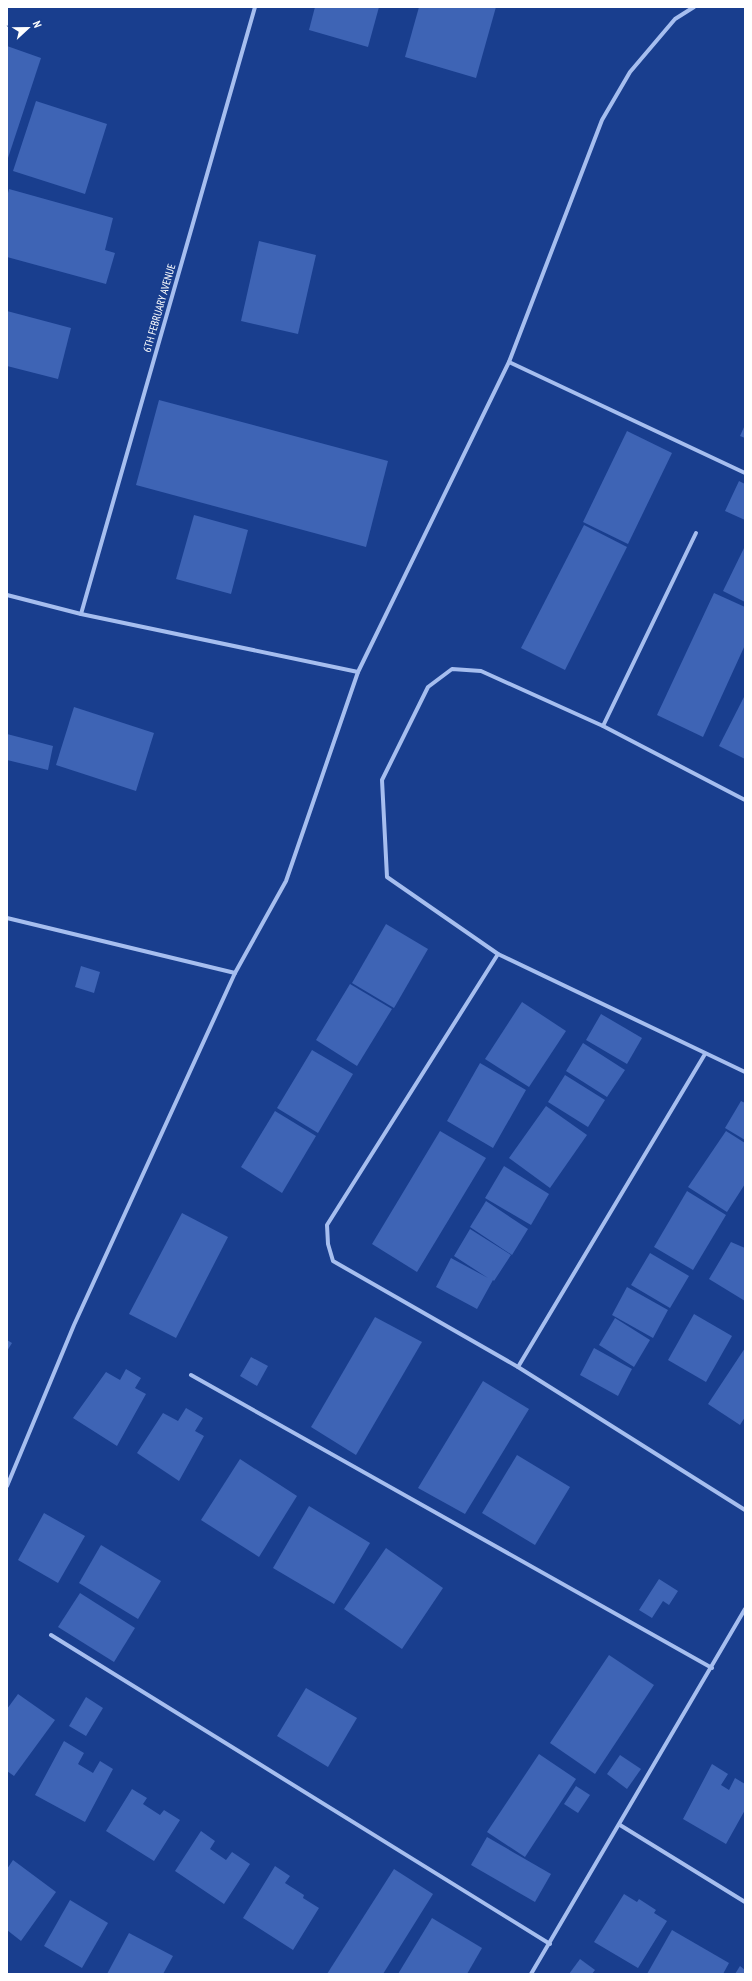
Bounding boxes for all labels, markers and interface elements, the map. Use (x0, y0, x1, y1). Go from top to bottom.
north arrow (8, 8, 48, 48)
text: N (30, 19, 45, 30)
street label: 6TH FEBRUARY AVENUE (140, 262, 178, 354)

